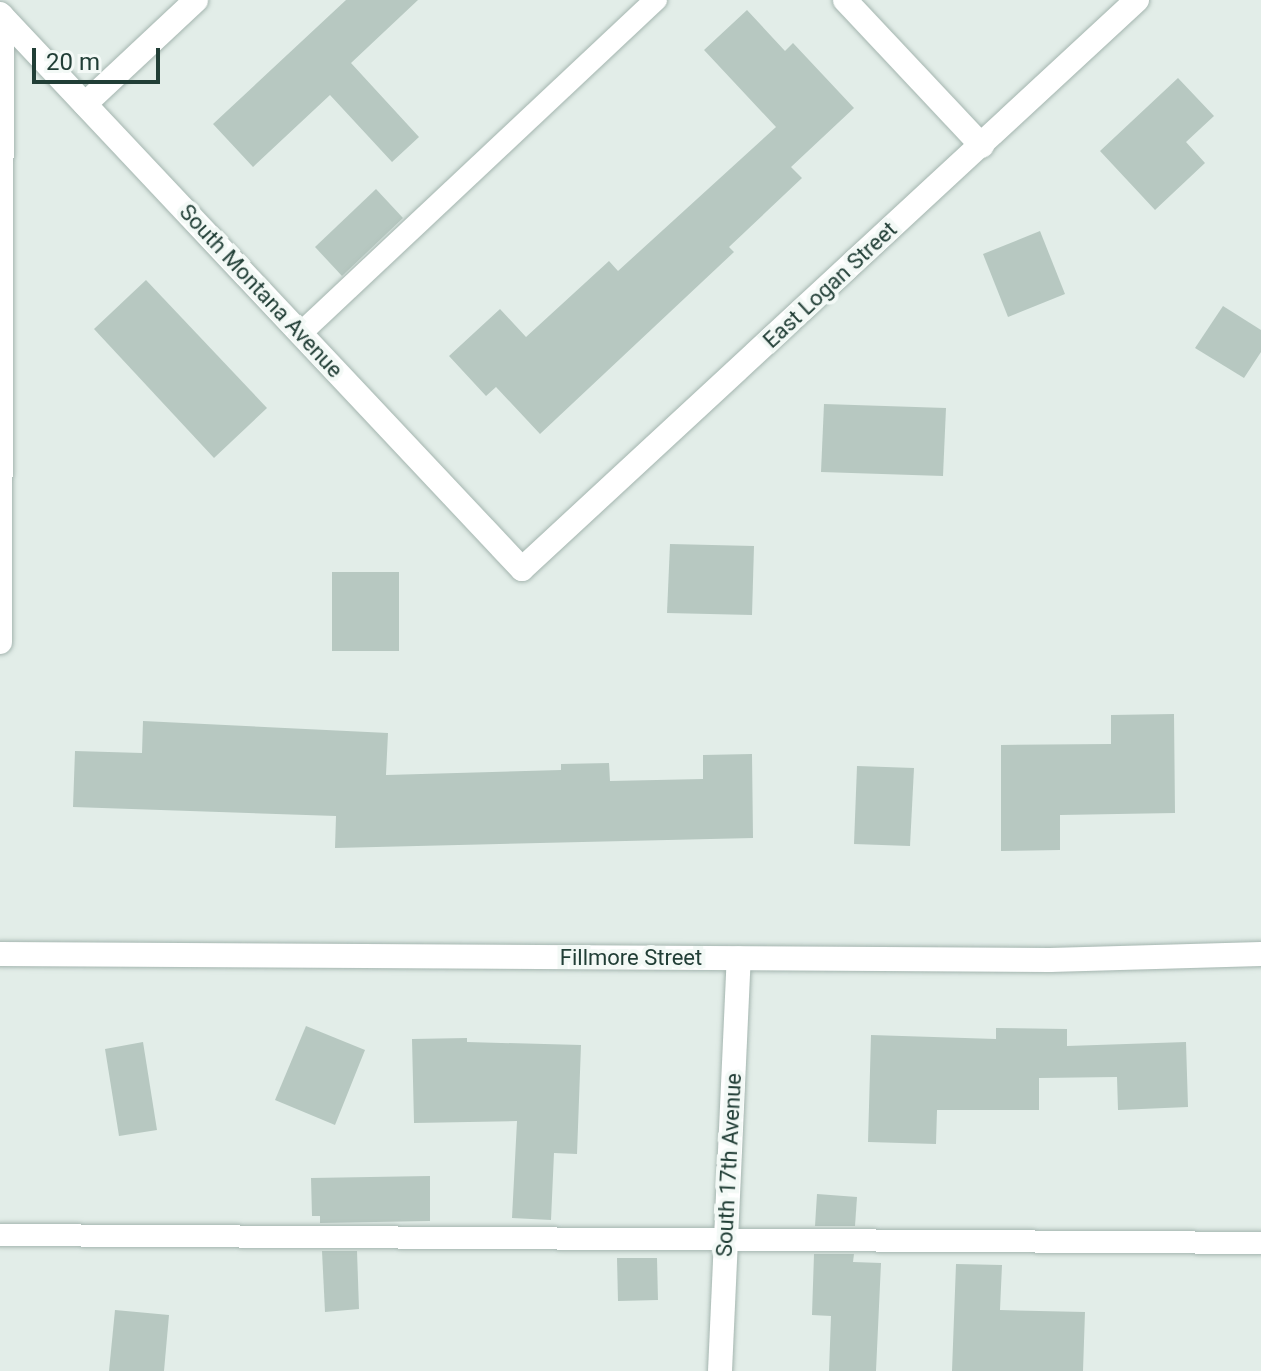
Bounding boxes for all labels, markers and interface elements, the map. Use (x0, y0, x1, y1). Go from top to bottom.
scale bar (36, 32, 164, 82)
text: 20 m (46, 48, 100, 76)
street label: South Montana Avenue (174, 199, 348, 383)
street label: East Logan Street (758, 216, 902, 354)
street label: Fillmore Street (560, 945, 702, 971)
street label: South 17th Avenue (711, 1072, 747, 1258)

